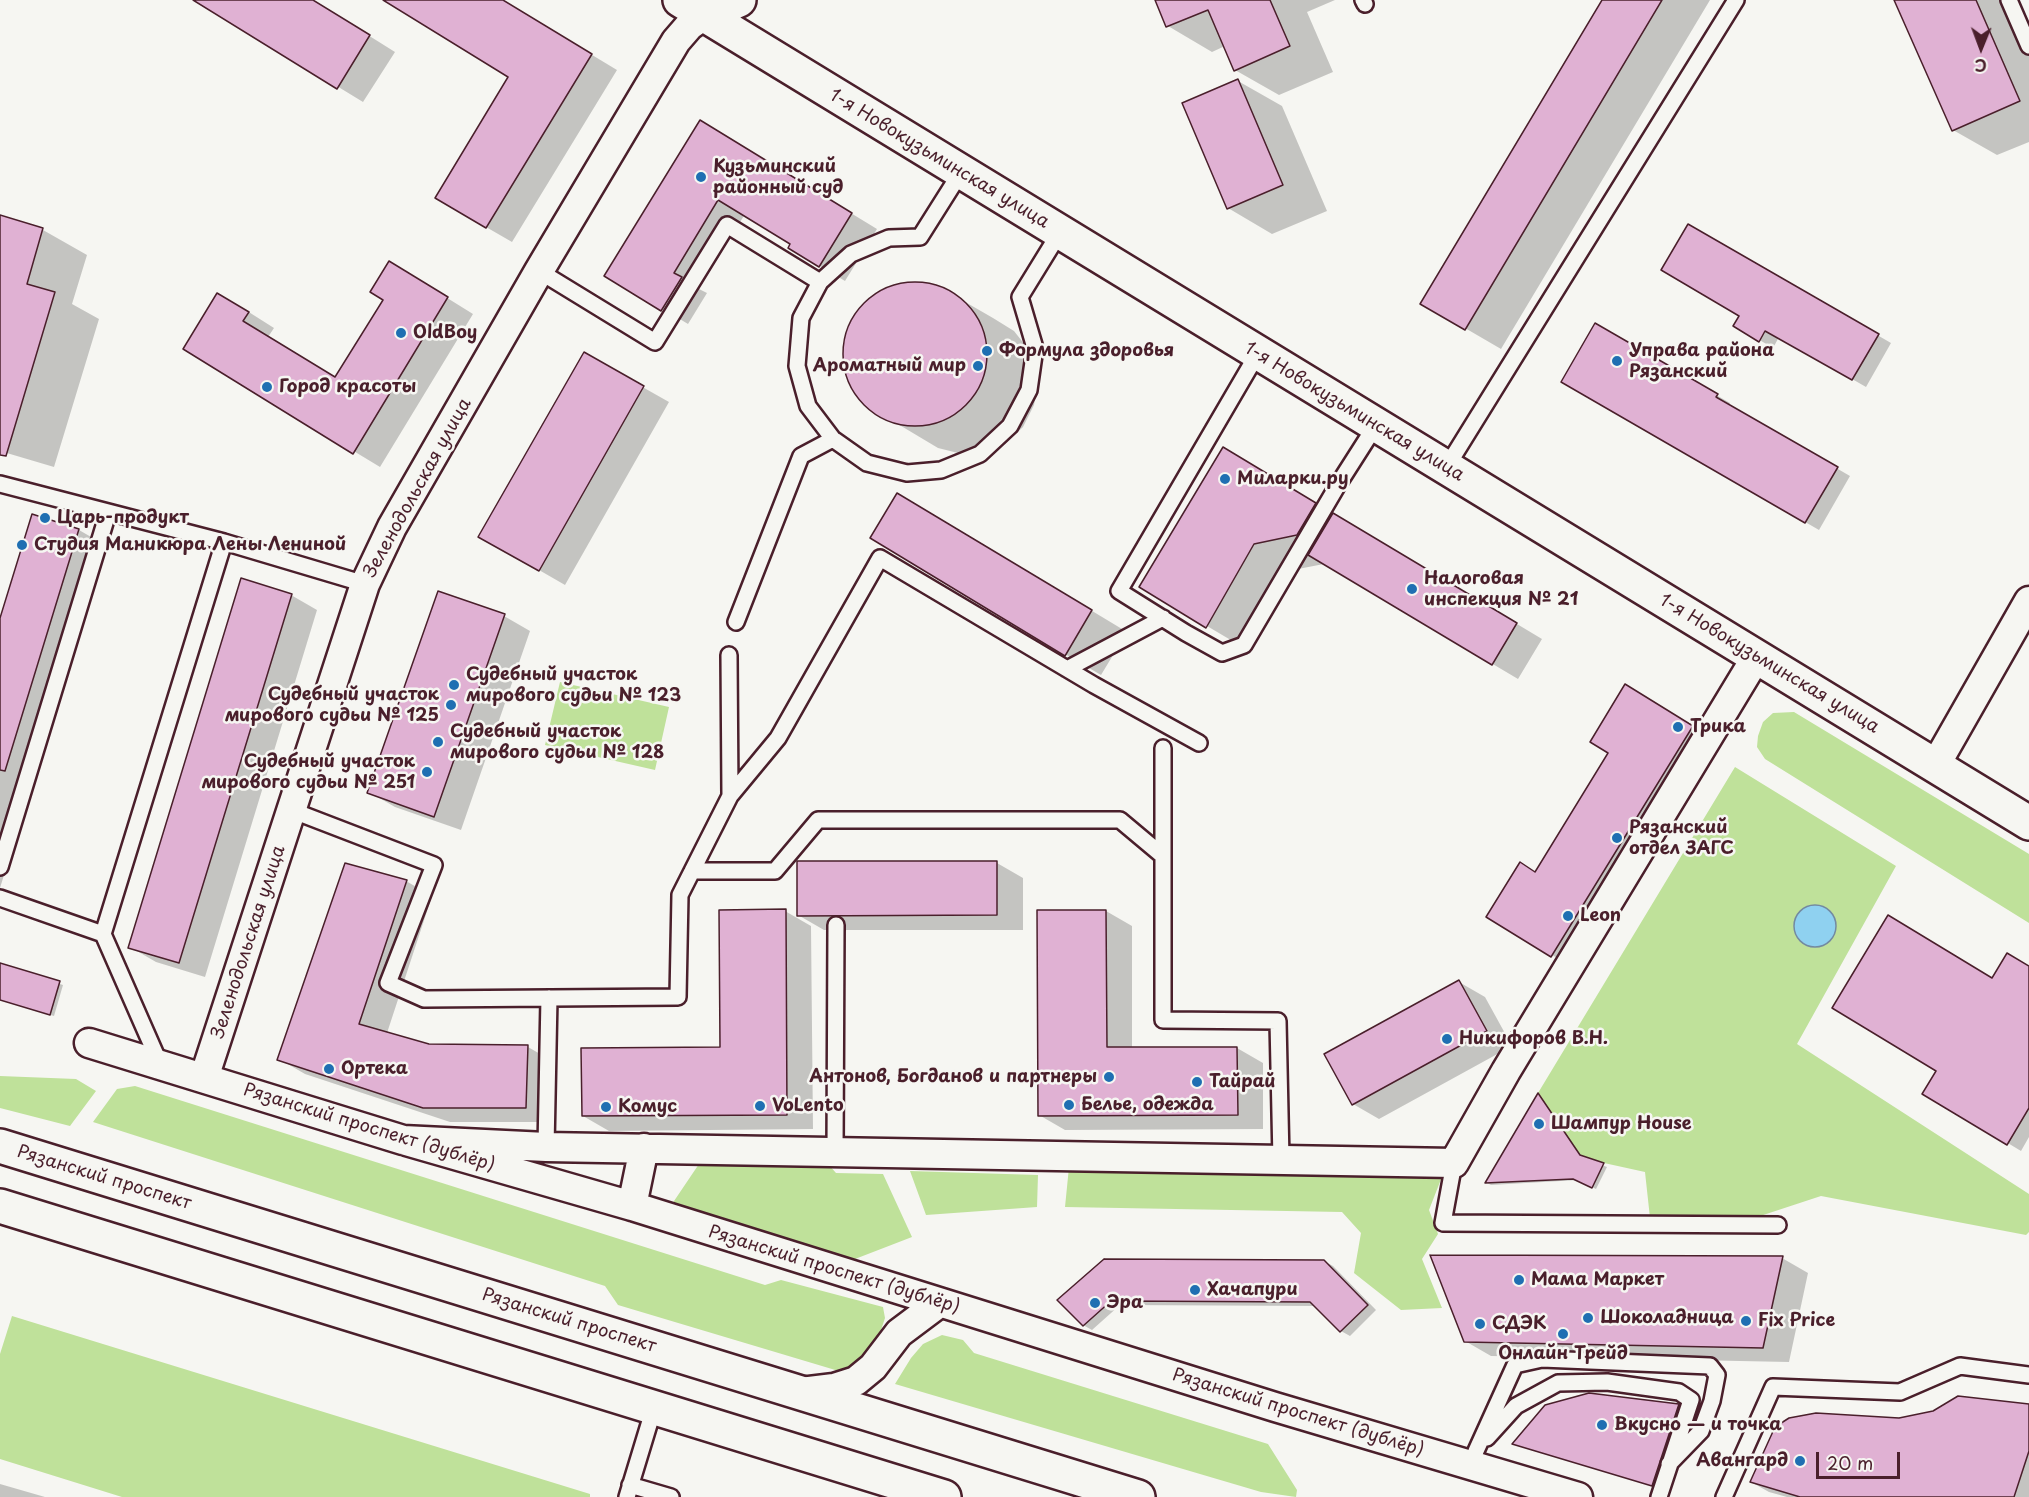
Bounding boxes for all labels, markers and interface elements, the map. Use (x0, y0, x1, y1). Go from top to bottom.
north arrow (1951, 18, 2011, 78)
text: С (1974, 54, 1987, 78)
street label: 1-я Новокузьминская улица (825, 85, 1053, 233)
place label: Кузьминский районный суд (713, 156, 843, 198)
marker: Кузьминский районный суд (694, 170, 708, 184)
place label: OldBoy (413, 322, 477, 344)
marker: OldBoy (394, 326, 408, 340)
street label: 1-я Новокузьминская улица (1240, 338, 1468, 486)
place label: Формула здоровья (999, 340, 1174, 362)
place label: Управа района Рязанский (1629, 340, 1774, 382)
marker: Формула здоровья (980, 344, 994, 358)
marker: Управа района Рязанский (1610, 354, 1624, 368)
place label: Ароматный мир (813, 355, 966, 377)
marker: Ароматный мир (971, 359, 985, 373)
place label: Город красоты (279, 376, 416, 398)
marker: Город красоты (260, 380, 274, 394)
street label: Зеленодольская улица (360, 395, 476, 581)
place label: Миларки.ру (1237, 468, 1348, 490)
marker: Миларки.ру (1218, 472, 1232, 486)
place label: Царь-продукт (57, 507, 189, 529)
marker: Царь-продукт (38, 511, 52, 525)
place label: Студия Маникюра Лены Лениной (34, 534, 346, 556)
marker: Студия Маникюра Лены Лениной (15, 538, 29, 552)
place label: Налоговая инспекция № 21 (1424, 568, 1578, 610)
marker: Налоговая инспекция № 21 (1405, 582, 1419, 596)
street label: 1-я Новокузьминская улица (1655, 590, 1883, 738)
place label: Судебный участок мирового судьи № 123 (466, 664, 681, 706)
marker: Судебный участок мирового судьи № 123 (447, 678, 461, 692)
place label: Судебный участок мирового судьи № 125 (225, 684, 439, 726)
marker: Судебный участок мирового судьи № 125 (444, 698, 458, 712)
place label: Трика (1690, 716, 1746, 738)
marker: Трика (1671, 720, 1685, 734)
place label: Судебный участок мирового судьи № 128 (450, 721, 664, 764)
marker: Судебный участок мирового судьи № 128 (431, 735, 445, 749)
place label: Судебный участок мирового судьи № 251 (201, 751, 415, 794)
marker: Судебный участок мирового судьи № 251 (420, 765, 434, 779)
place label: Рязанский отдел ЗАГС (1629, 817, 1734, 860)
marker: Рязанский отдел ЗАГС (1610, 831, 1624, 845)
street label: Зеленодольская улица (208, 843, 290, 1041)
place label: Leon (1580, 905, 1621, 927)
marker: Leon (1561, 909, 1575, 923)
place label: Никифоров В.Н. (1459, 1028, 1608, 1050)
marker: Никифоров В.Н. (1440, 1032, 1454, 1046)
place label: Ортека (341, 1058, 408, 1080)
marker: Ортека (322, 1062, 336, 1076)
place label: Антонов, Богданов и партнеры (809, 1066, 1097, 1088)
marker: Антонов, Богданов и партнеры (1102, 1070, 1116, 1084)
place label: Тайрай (1209, 1071, 1276, 1093)
marker: Тайрай (1190, 1075, 1204, 1089)
street label: Рязанский проспект (дублёр) (241, 1079, 497, 1177)
place label: Белье, одежда (1081, 1094, 1214, 1116)
place label: VoLento (772, 1095, 844, 1117)
place label: Комус (618, 1096, 677, 1118)
marker: Белье, одежда (1062, 1098, 1076, 1112)
marker: VoLento (753, 1099, 767, 1113)
marker: Комус (599, 1100, 613, 1114)
place label: Шампур House (1551, 1113, 1692, 1135)
marker: Шампур House (1532, 1117, 1546, 1131)
street label: Рязанский проспект (14, 1141, 194, 1215)
street label: Рязанский проспект (дублёр) (706, 1221, 962, 1319)
place label: Мама Маркет (1531, 1269, 1664, 1291)
marker: Мама Маркет (1512, 1273, 1526, 1287)
place label: Хачапури (1207, 1279, 1298, 1301)
marker: Хачапури (1188, 1283, 1202, 1297)
street label: Рязанский проспект (479, 1284, 659, 1358)
place label: Эра (1107, 1292, 1143, 1314)
marker: Эра (1088, 1296, 1102, 1310)
place label: Шоколадница (1600, 1307, 1734, 1329)
place label: Fix Price (1758, 1310, 1835, 1332)
marker: Шоколадница (1581, 1311, 1595, 1325)
place label: СДЭК (1492, 1313, 1546, 1335)
marker: Fix Price (1739, 1314, 1753, 1328)
marker: СДЭК (1473, 1317, 1487, 1331)
marker: Онлайн Трейд (1556, 1327, 1570, 1341)
place label: Онлайн Трейд (1498, 1343, 1628, 1365)
street label: Рязанский проспект (дублёр) (1170, 1364, 1426, 1462)
place label: Вкусно — и точка (1614, 1414, 1782, 1436)
marker: Вкусно — и точка (1595, 1418, 1609, 1432)
scale bar (1819, 1440, 1903, 1478)
text: 20 m (1827, 1449, 1873, 1476)
place label: Авангард (1696, 1450, 1788, 1472)
marker: Авангард (1793, 1454, 1807, 1468)

